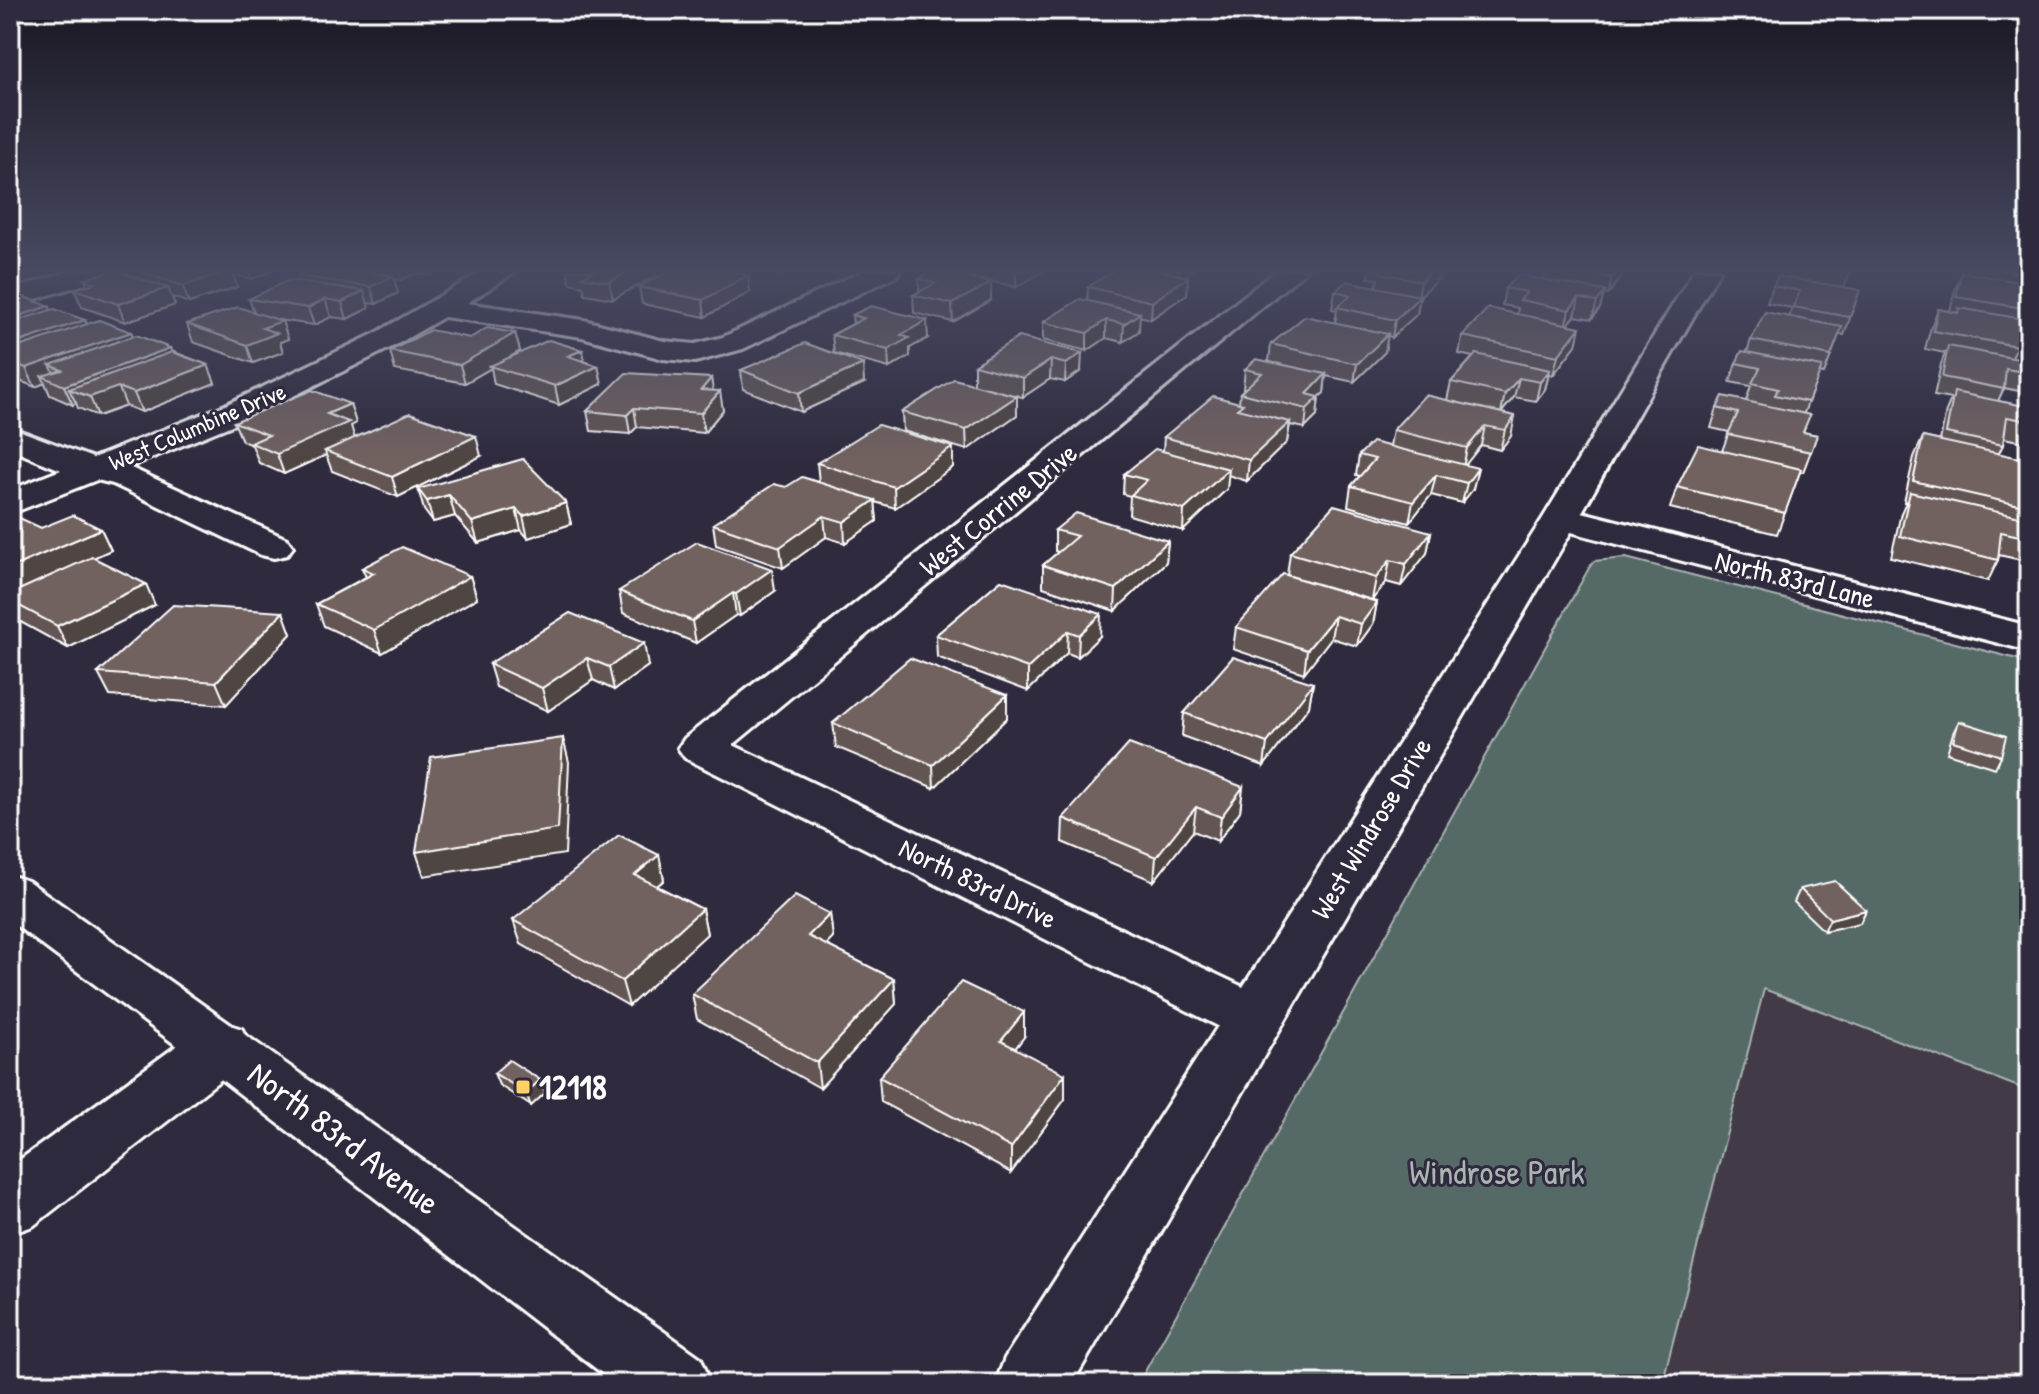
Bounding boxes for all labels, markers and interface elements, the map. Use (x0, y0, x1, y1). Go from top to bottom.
street label: West Columbine Drive (104, 374, 291, 478)
street label: West Corrine Drive (911, 434, 1085, 584)
street label: North 83rd Lane (1711, 541, 1879, 617)
street label: West Windrose Drive (1302, 730, 1440, 926)
street label: North 83rd Drive (893, 829, 1063, 937)
street label: North 83rd Avenue (239, 1051, 449, 1225)
place label: 12118 (539, 1064, 607, 1110)
marker: 12118 (514, 1078, 532, 1096)
park label: Windrose Park (1409, 1149, 1585, 1195)

